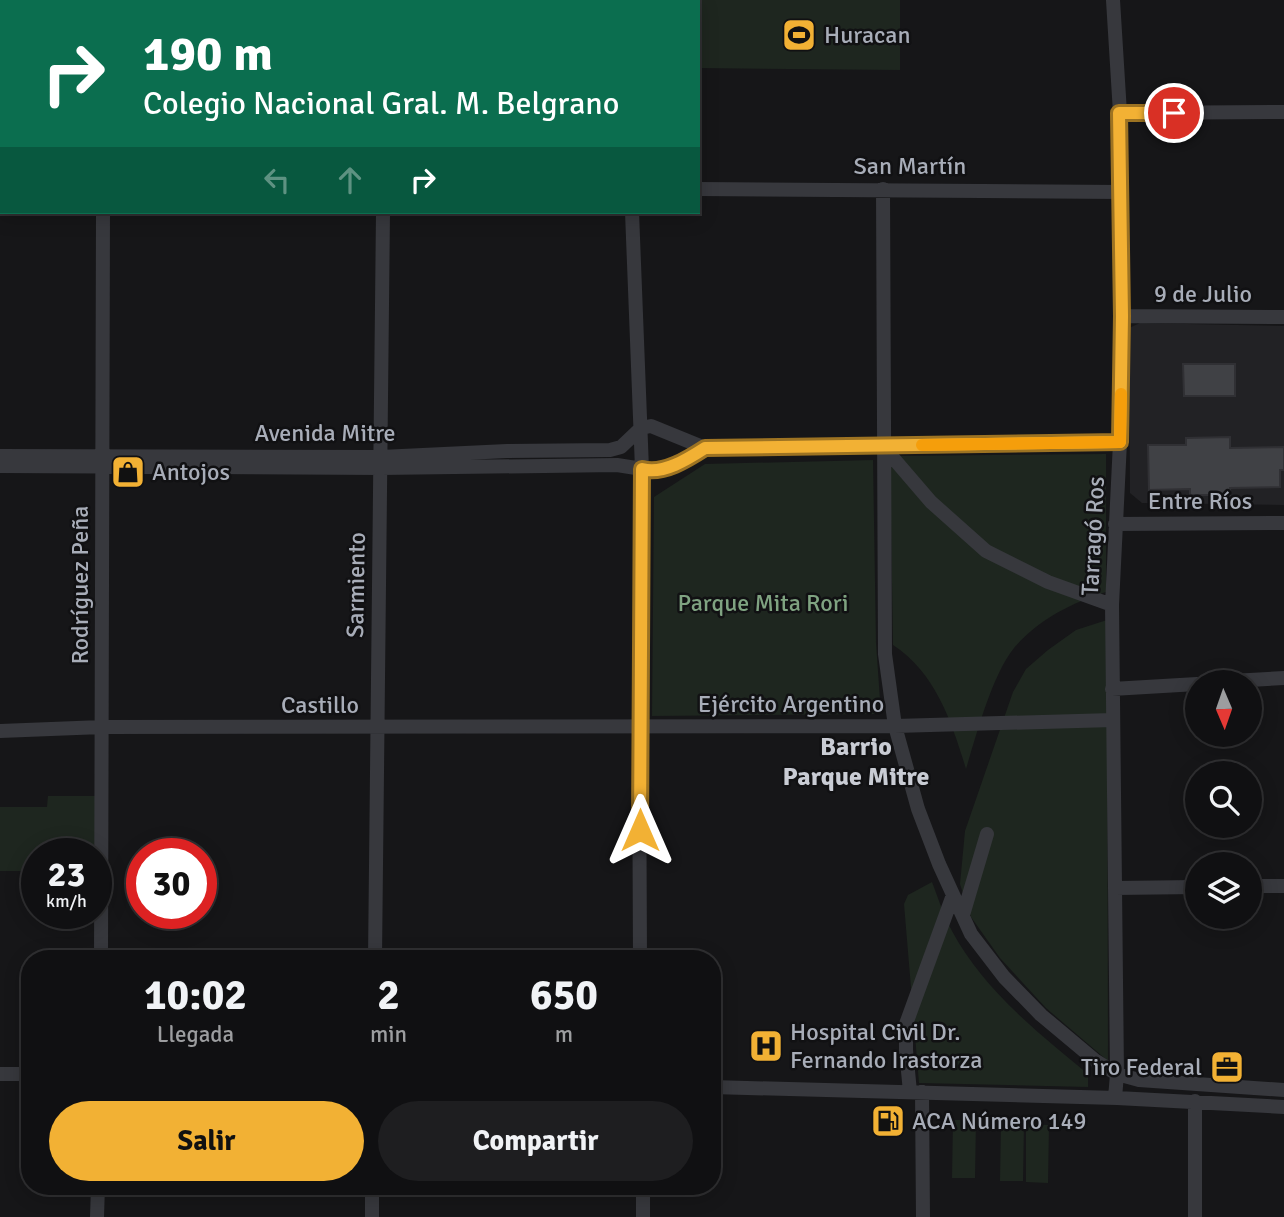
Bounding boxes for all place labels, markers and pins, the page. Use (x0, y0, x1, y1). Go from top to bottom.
sports icon: Huracan (780, 16, 818, 54)
place label: Huracan (824, 20, 911, 50)
pin (1144, 83, 1204, 143)
shop icon: Antojos (109, 453, 147, 491)
place label: Antojos (152, 457, 230, 487)
place label: Hospital Civil Dr. Fernando Irastorza (790, 1017, 982, 1075)
hospital icon: Hospital Civil Dr. Fernando Irastorza (747, 1027, 785, 1065)
office icon: Tiro Federal (1208, 1048, 1246, 1086)
place label: Tiro Federal (1081, 1052, 1202, 1082)
fuel station icon: ACA Número 149 (869, 1102, 907, 1140)
place label: ACA Número 149 (912, 1106, 1086, 1136)

